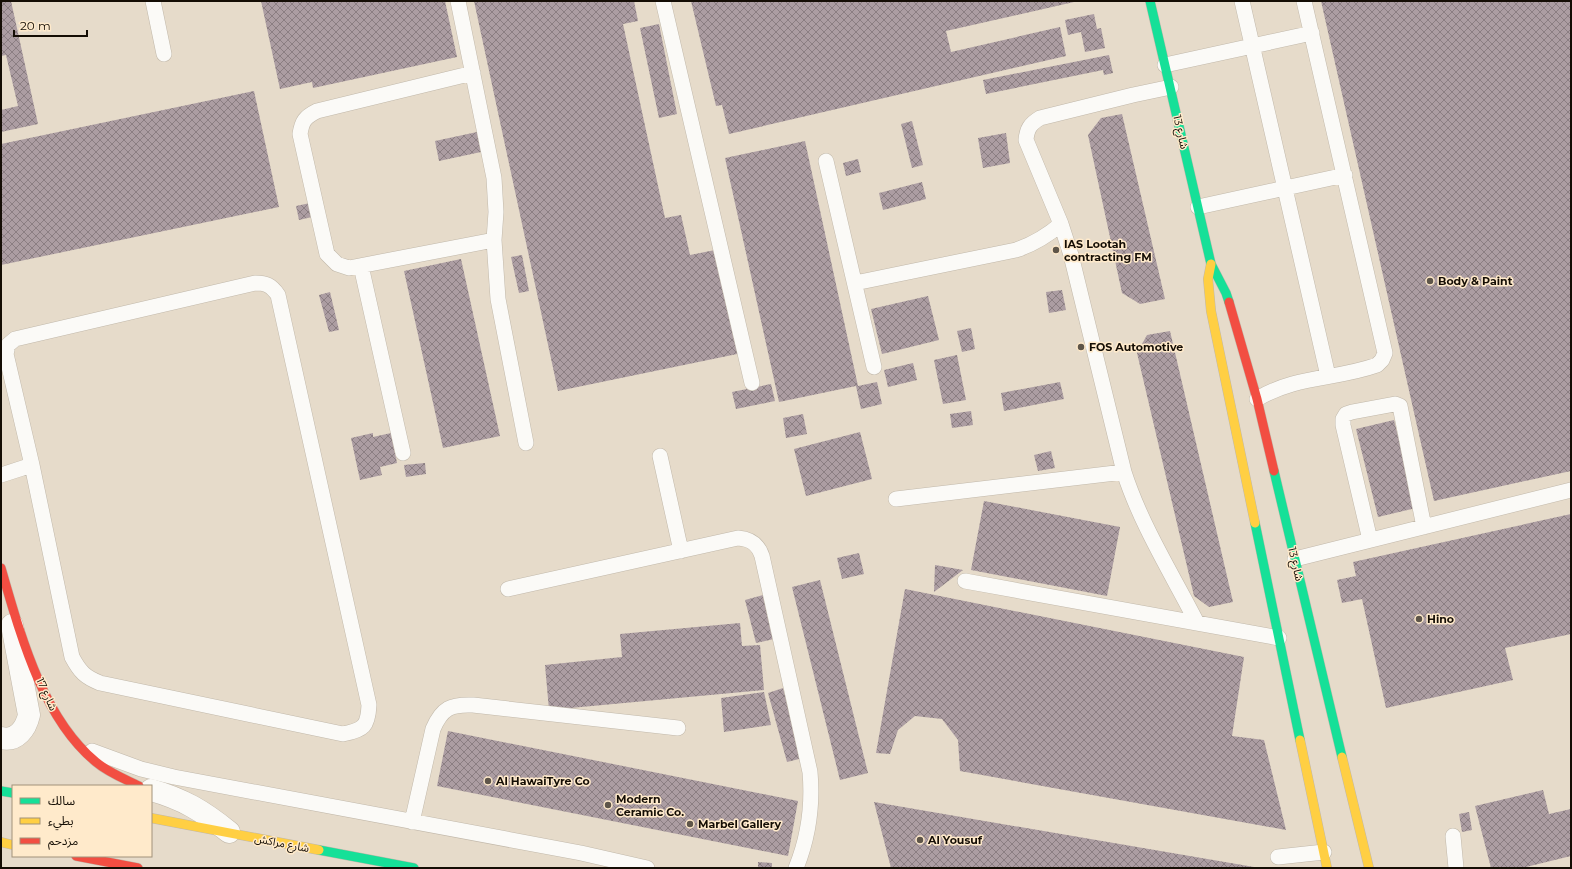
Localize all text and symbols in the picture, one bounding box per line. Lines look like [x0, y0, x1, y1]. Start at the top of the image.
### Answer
scale bar [14, 12, 87, 38]
text: 20 m [20, 18, 51, 33]
street label: شارع 13 [1169, 114, 1192, 151]
place label: IAS Lootah contracting FM [1064, 237, 1152, 264]
marker: IAS Lootah contracting FM [1051, 245, 1061, 255]
place label: Body & Paint [1438, 274, 1513, 288]
marker: Body & Paint [1425, 276, 1435, 286]
place label: FOS Automotive [1089, 340, 1183, 354]
marker: FOS Automotive [1076, 342, 1086, 352]
street label: شارع 13 [1284, 546, 1307, 583]
place label: Hino [1427, 612, 1454, 626]
marker: Hino [1414, 614, 1424, 624]
street label: شارع 17 [32, 675, 61, 713]
place label: Al HawaiTyre Co [495, 774, 590, 788]
marker: Al HawaiTyre Co [483, 776, 493, 786]
legend [12, 785, 152, 857]
place label: Modern Ceramic Co. [616, 792, 684, 819]
text: سالك [48, 793, 75, 808]
marker: Modern Ceramic Co. [603, 800, 613, 810]
text: بطيء [48, 813, 74, 831]
place label: Marbel Gallery [698, 817, 782, 831]
marker: Marbel Gallery [685, 819, 695, 829]
street label: شارع مراكش [253, 831, 311, 856]
text: مزدحم [48, 833, 78, 850]
place label: Al Yousuf [927, 833, 983, 847]
marker: Al Yousuf [915, 835, 925, 845]

